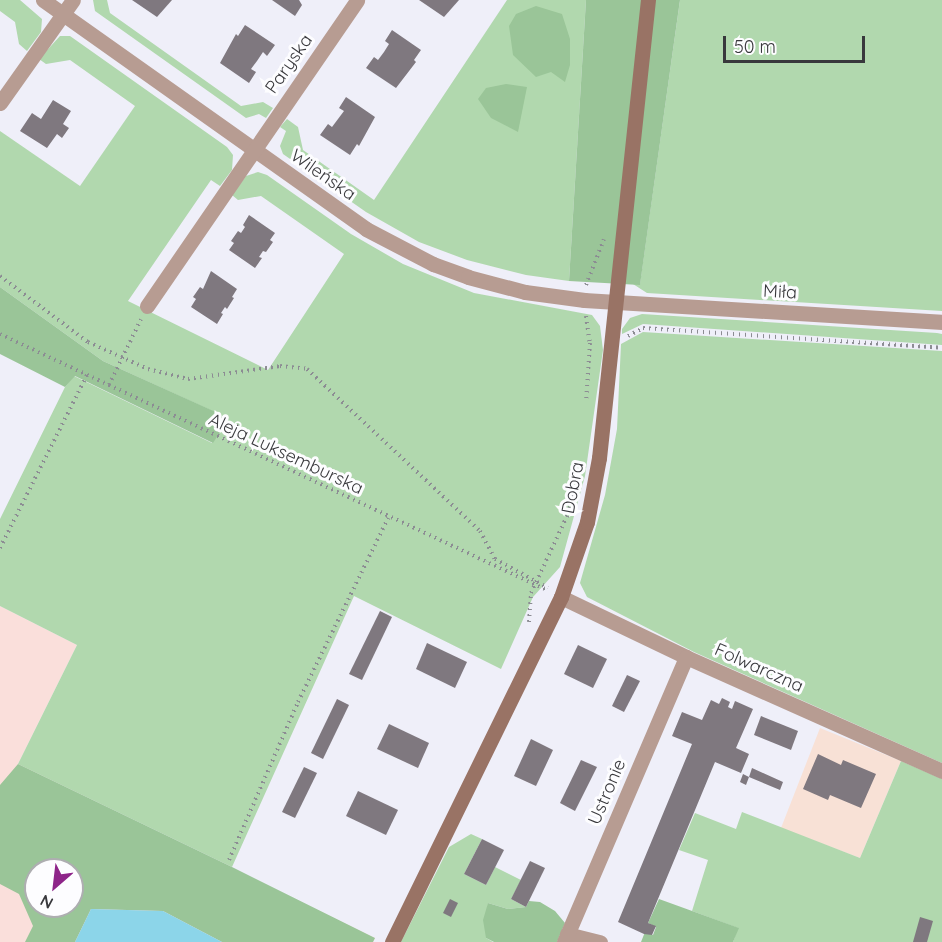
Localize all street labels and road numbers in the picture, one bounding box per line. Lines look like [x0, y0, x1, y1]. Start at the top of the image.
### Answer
street label: Paryska [261, 30, 317, 98]
street label: Wileńska [286, 145, 360, 205]
street label: Miła [763, 280, 797, 304]
street label: Aleja Luksemburska [205, 409, 367, 499]
street label: Dobra [557, 460, 589, 516]
street label: Folwarczna [711, 639, 807, 697]
street label: Ustronie [584, 756, 630, 828]

